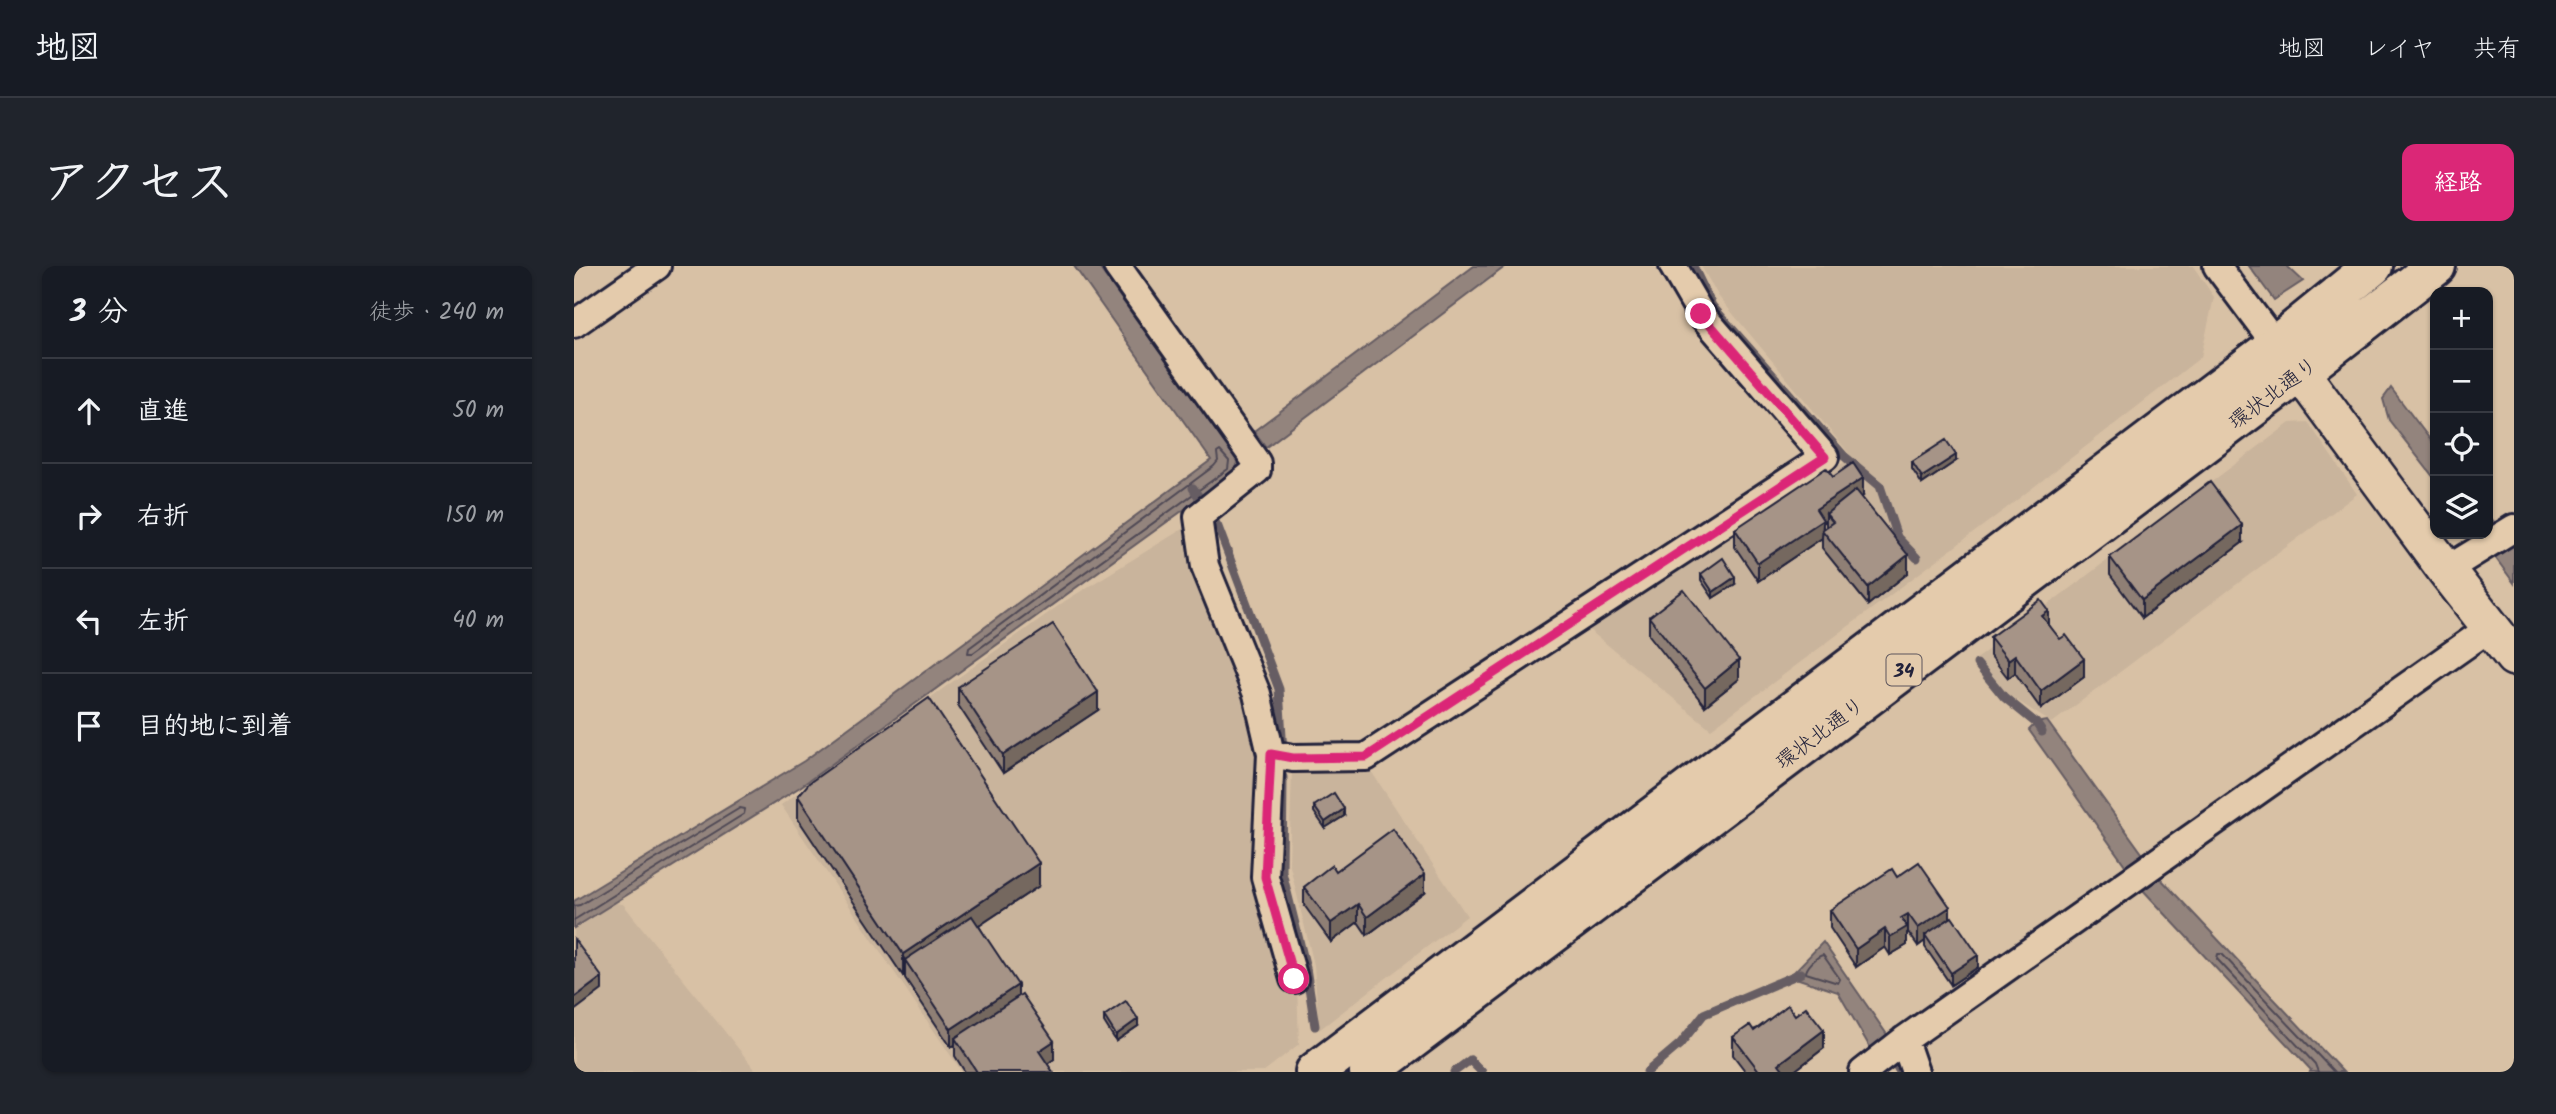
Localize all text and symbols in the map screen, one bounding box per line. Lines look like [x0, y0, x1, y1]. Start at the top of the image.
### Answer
text: 地図 [35, 23, 101, 76]
text: 地図 [2278, 30, 2326, 69]
text: レイヤ [2364, 30, 2435, 69]
text: 共有 [2473, 30, 2521, 69]
button: 経路 [2402, 144, 2514, 221]
text: アクセス [42, 146, 235, 224]
map controls [2430, 287, 2493, 539]
button: + [2430, 287, 2493, 350]
text: 3 分 [70, 289, 128, 337]
text: 徒歩 · 240 m [369, 295, 504, 331]
route end [1685, 298, 1716, 329]
street label: 環状北通り [2222, 349, 2326, 439]
button: − [2430, 350, 2493, 413]
text: 直進 [137, 391, 189, 433]
icon: ahead [70, 392, 108, 430]
text: 50 m [453, 393, 504, 429]
button: locate [2430, 413, 2493, 476]
button: layers [2430, 476, 2493, 539]
text: 右折 [137, 496, 189, 538]
icon: right [70, 497, 108, 535]
text: 150 m [445, 498, 504, 534]
text: 左折 [137, 601, 189, 643]
icon: left [70, 602, 108, 640]
text: 40 m [452, 603, 504, 639]
road number: 34 [1886, 654, 1922, 686]
street label: 環状北通り [1769, 689, 1873, 779]
text: 目的地に到着 [137, 706, 293, 748]
icon: arrive [70, 707, 108, 745]
route start [1278, 963, 1309, 994]

